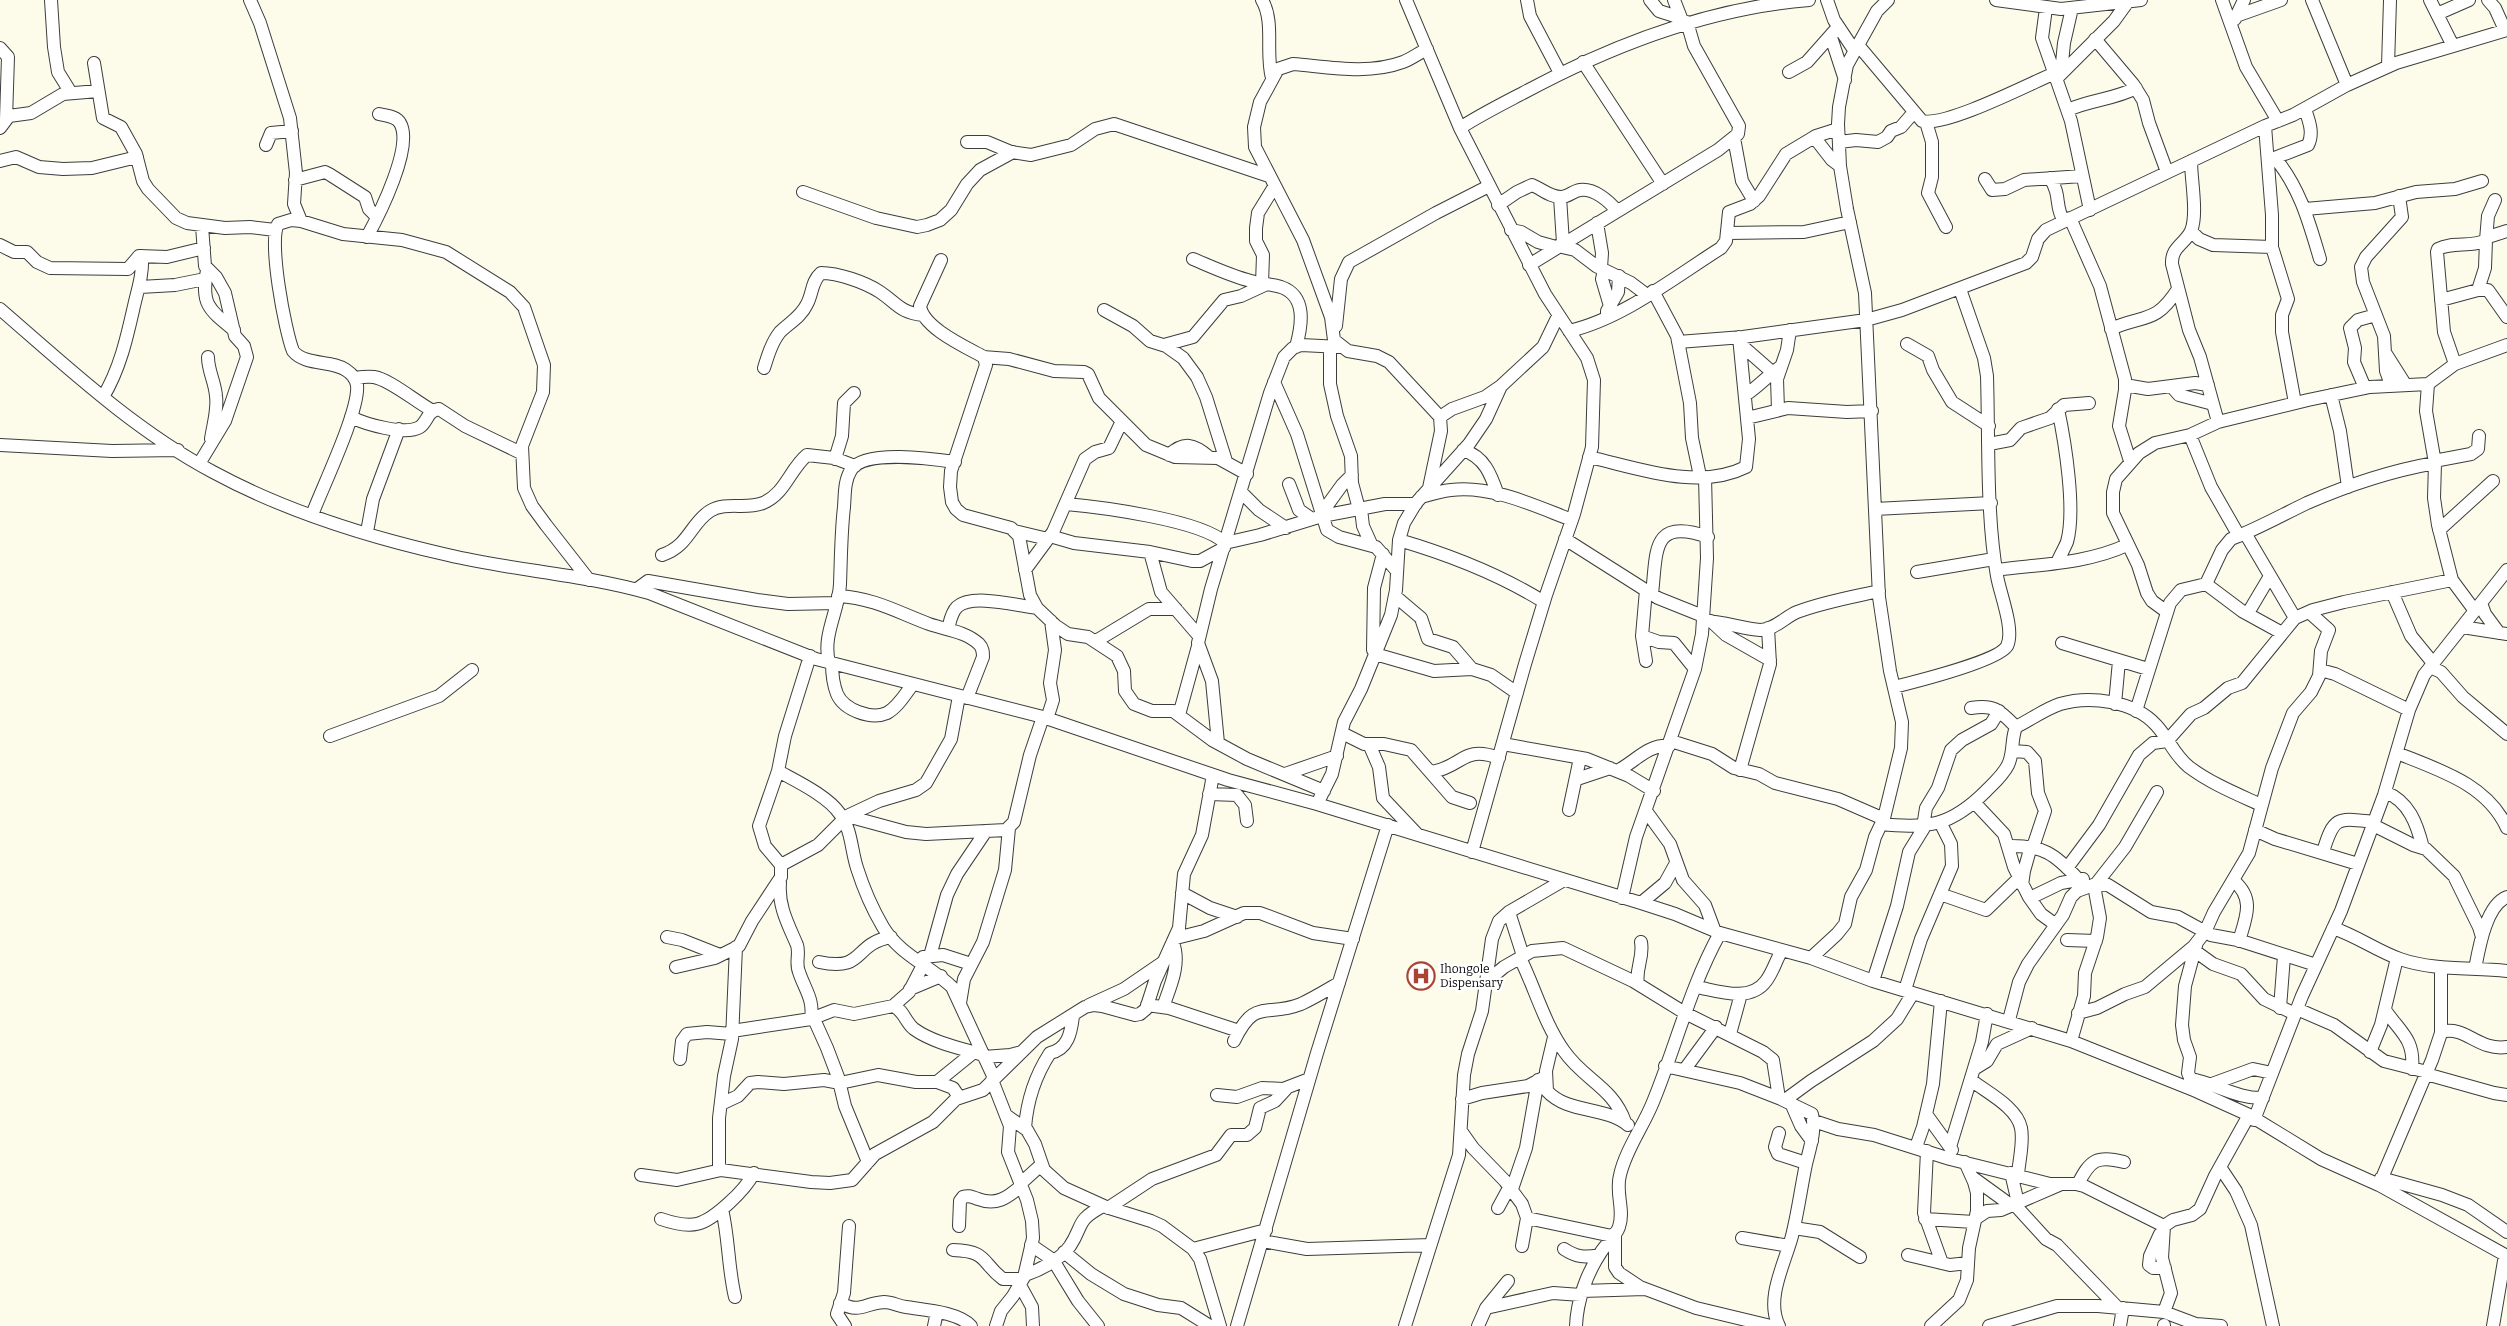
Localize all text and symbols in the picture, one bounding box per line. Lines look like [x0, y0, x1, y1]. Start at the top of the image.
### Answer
hospital icon: Ihongole Dispensary [1406, 961, 1436, 991]
place label: Ihongole Dispensary [1440, 962, 1504, 990]

